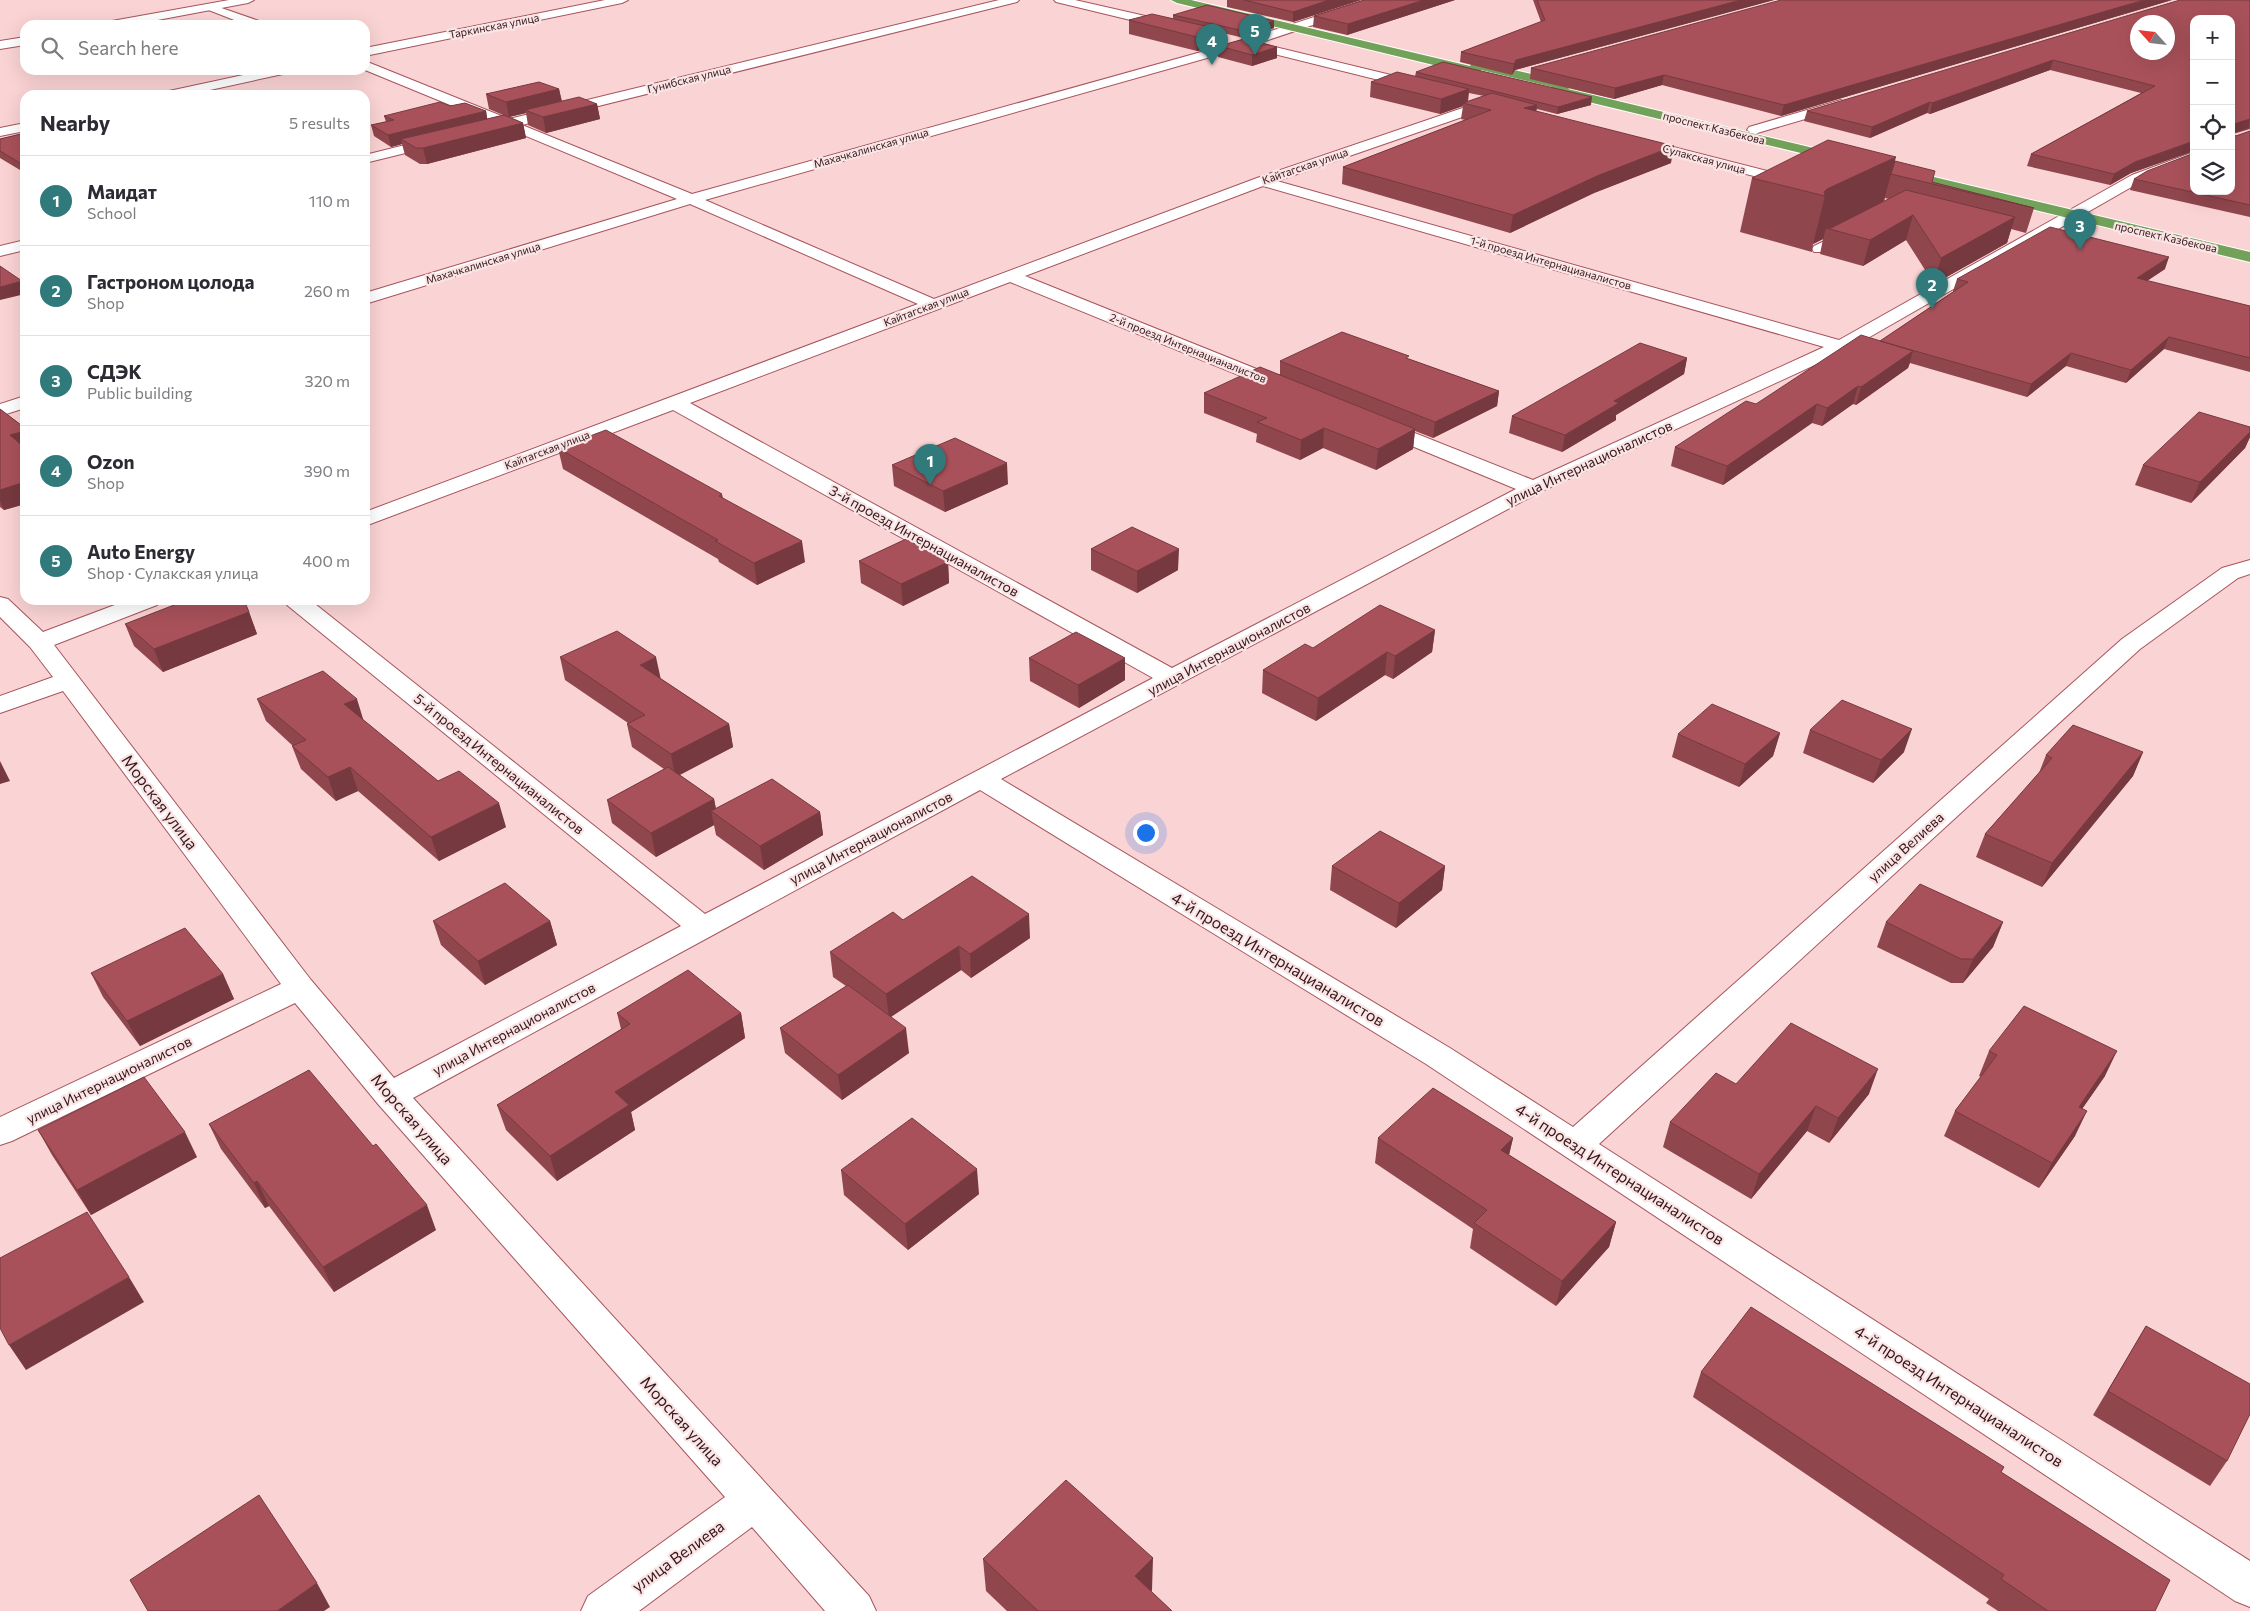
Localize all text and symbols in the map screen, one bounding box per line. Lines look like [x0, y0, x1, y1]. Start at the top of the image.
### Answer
street label: Таркинская улица [448, 10, 540, 41]
pin: 5 [1239, 14, 1271, 55]
north arrow [2130, 15, 2175, 60]
map controls [2190, 15, 2235, 195]
button: + [2190, 15, 2235, 60]
search box [20, 20, 370, 75]
pin: 4 [1196, 24, 1228, 65]
icon: search [38, 34, 66, 62]
text: Search here [78, 36, 178, 59]
button: − [2190, 60, 2235, 105]
street label: Гунибская улица [646, 62, 732, 95]
button: locate [2190, 105, 2235, 150]
street label: проспект Казбекова [1662, 109, 1766, 146]
text: Nearby [40, 110, 110, 135]
text: 5 results [289, 113, 350, 132]
street label: Махачкалинская улица [812, 125, 930, 170]
street label: Сулакская улица [1661, 141, 1747, 176]
street label: Кайтагская улица [1260, 145, 1350, 186]
button: layers [2190, 150, 2235, 195]
text: Маидат [87, 180, 157, 203]
text: 1 [52, 191, 60, 210]
text: 110 m [309, 191, 350, 210]
text: School [87, 203, 137, 222]
pin: 3 [2064, 209, 2096, 250]
street label: проспект Казбекова [2114, 218, 2219, 255]
street label: 1-й проезд Интернацианалистов [1469, 233, 1633, 292]
street label: Махачкалинская улица [424, 239, 542, 286]
pin: 2 [1916, 268, 1948, 309]
text: Гастроном цолода [87, 270, 254, 293]
text: 2 [51, 281, 61, 300]
text: 260 m [304, 281, 350, 300]
street label: Кайтагская улица [881, 284, 970, 329]
text: Shop [87, 293, 125, 312]
street label: 2-й проезд Интернацианалистов [1108, 310, 1269, 385]
text: СДЭК [87, 360, 142, 383]
text: 3 [51, 371, 61, 390]
text: 320 m [305, 371, 350, 390]
text: Public building [87, 383, 192, 402]
street label: улица Интернационалистов [1503, 416, 1675, 509]
street label: Кайтагская улица [502, 427, 591, 472]
pin: 1 [914, 444, 946, 485]
text: Ozon [87, 450, 135, 473]
text: 4 [51, 461, 61, 480]
text: 390 m [304, 461, 350, 480]
text: Shop [87, 473, 125, 492]
street label: 3-й проезд Интернацианалистов [827, 481, 1022, 600]
text: Auto Energy [87, 540, 195, 563]
text: 5 [51, 551, 61, 570]
text: 400 m [302, 551, 350, 570]
text: Shop · Сулакская улица [87, 563, 259, 582]
street label: улица Интернационалистов [1144, 598, 1313, 699]
street label: 5-й проезд Интернацианалистов [411, 690, 588, 838]
street label: Морская улица [118, 750, 202, 853]
street label: улица Интернационалистов [786, 787, 955, 888]
street label: улица Велиева [1864, 808, 1947, 885]
your location [1133, 820, 1159, 846]
street label: 4-й проезд Интернацианалистов [1168, 887, 1388, 1030]
street label: улица Интернационалистов [429, 978, 598, 1079]
street label: улица Интернационалистов [23, 1032, 194, 1127]
street label: Морская улица [368, 1069, 457, 1168]
street label: 4-й проезд Интернацианалистов [1512, 1099, 1728, 1248]
street label: 4-й проезд Интернацианалистов [1851, 1321, 2067, 1470]
street label: Морская улица [637, 1372, 728, 1469]
street label: улица Велиева [628, 1516, 727, 1595]

